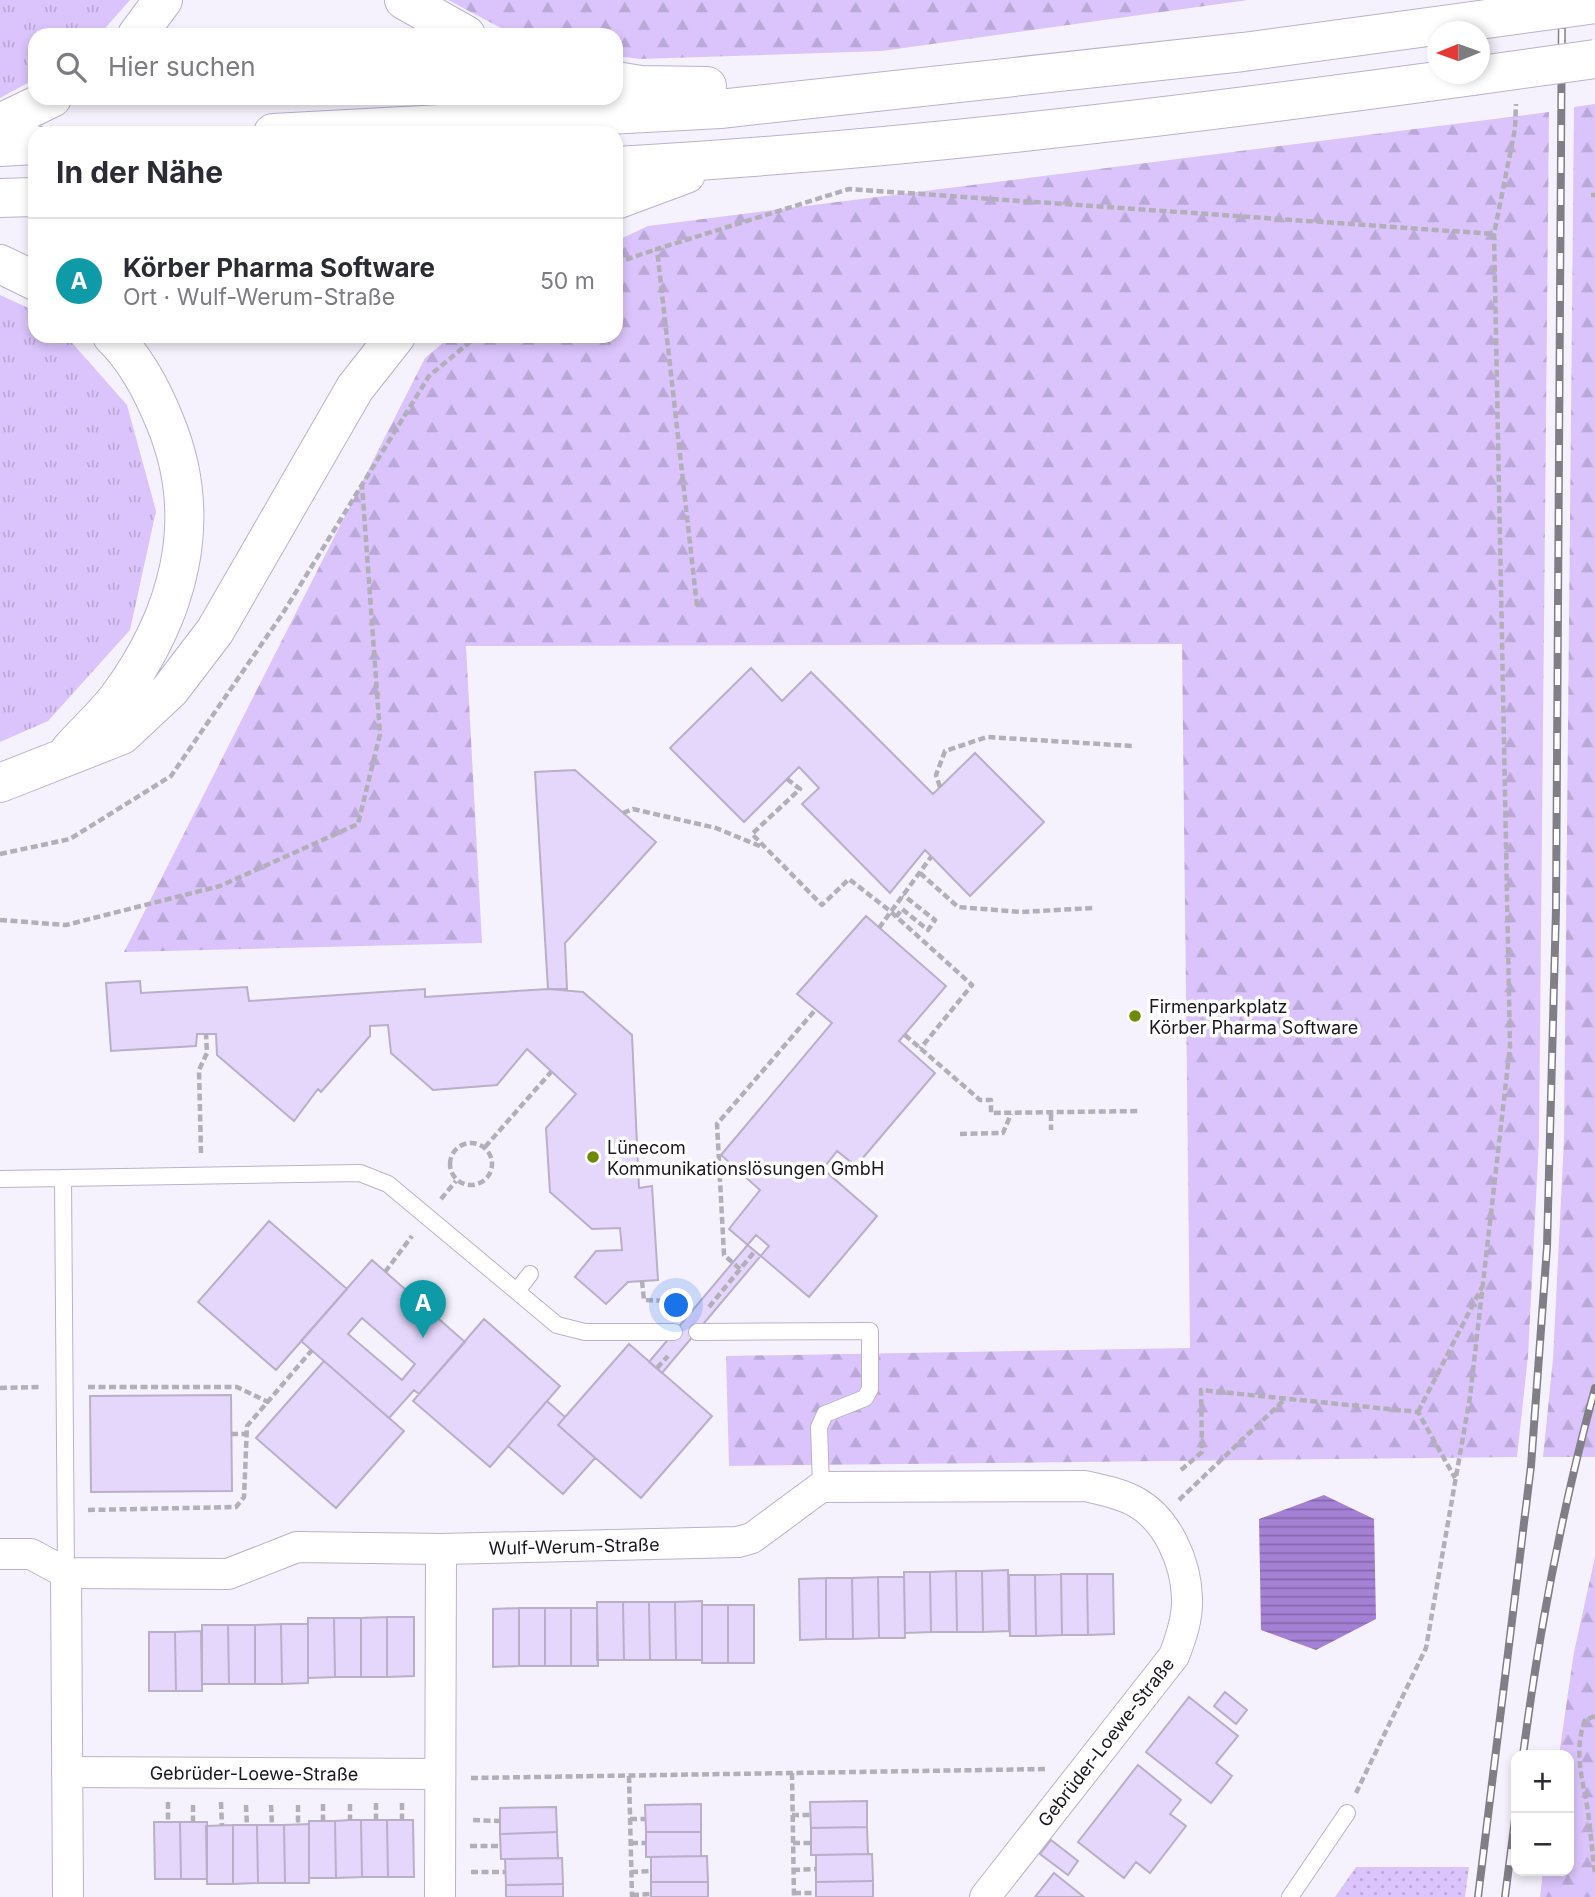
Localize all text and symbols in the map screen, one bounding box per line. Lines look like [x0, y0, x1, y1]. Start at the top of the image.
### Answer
north arrow [1427, 21, 1490, 84]
search box [28, 28, 623, 105]
icon: search [52, 48, 90, 86]
text: Hier suchen [108, 51, 256, 82]
text: In der Nähe [56, 154, 223, 190]
text: Körber Pharma Software [123, 252, 435, 283]
text: A [70, 267, 88, 295]
text: 50 m [540, 267, 595, 295]
text: Ort · Wulf-Werum-Straße [123, 283, 395, 311]
place label: Firmenparkplatz Körber Pharma Software [1149, 996, 1358, 1038]
marker: Firmenparkplatz Körber Pharma Software [1127, 1008, 1143, 1024]
place label: Lünecom Kommunikationslösungen GmbH [607, 1137, 884, 1179]
marker: Lünecom Kommunikationslösungen GmbH [585, 1149, 601, 1165]
pin: A [400, 1280, 446, 1338]
your location [659, 1288, 693, 1322]
street label: Wulf-Werum-Straße [488, 1533, 660, 1558]
street label: Gebrüder-Loewe-Straße [1034, 1653, 1178, 1831]
map controls [1511, 1750, 1574, 1876]
button: + [1511, 1750, 1574, 1813]
street label: Gebrüder-Loewe-Straße [150, 1762, 358, 1784]
button: − [1511, 1813, 1574, 1876]

